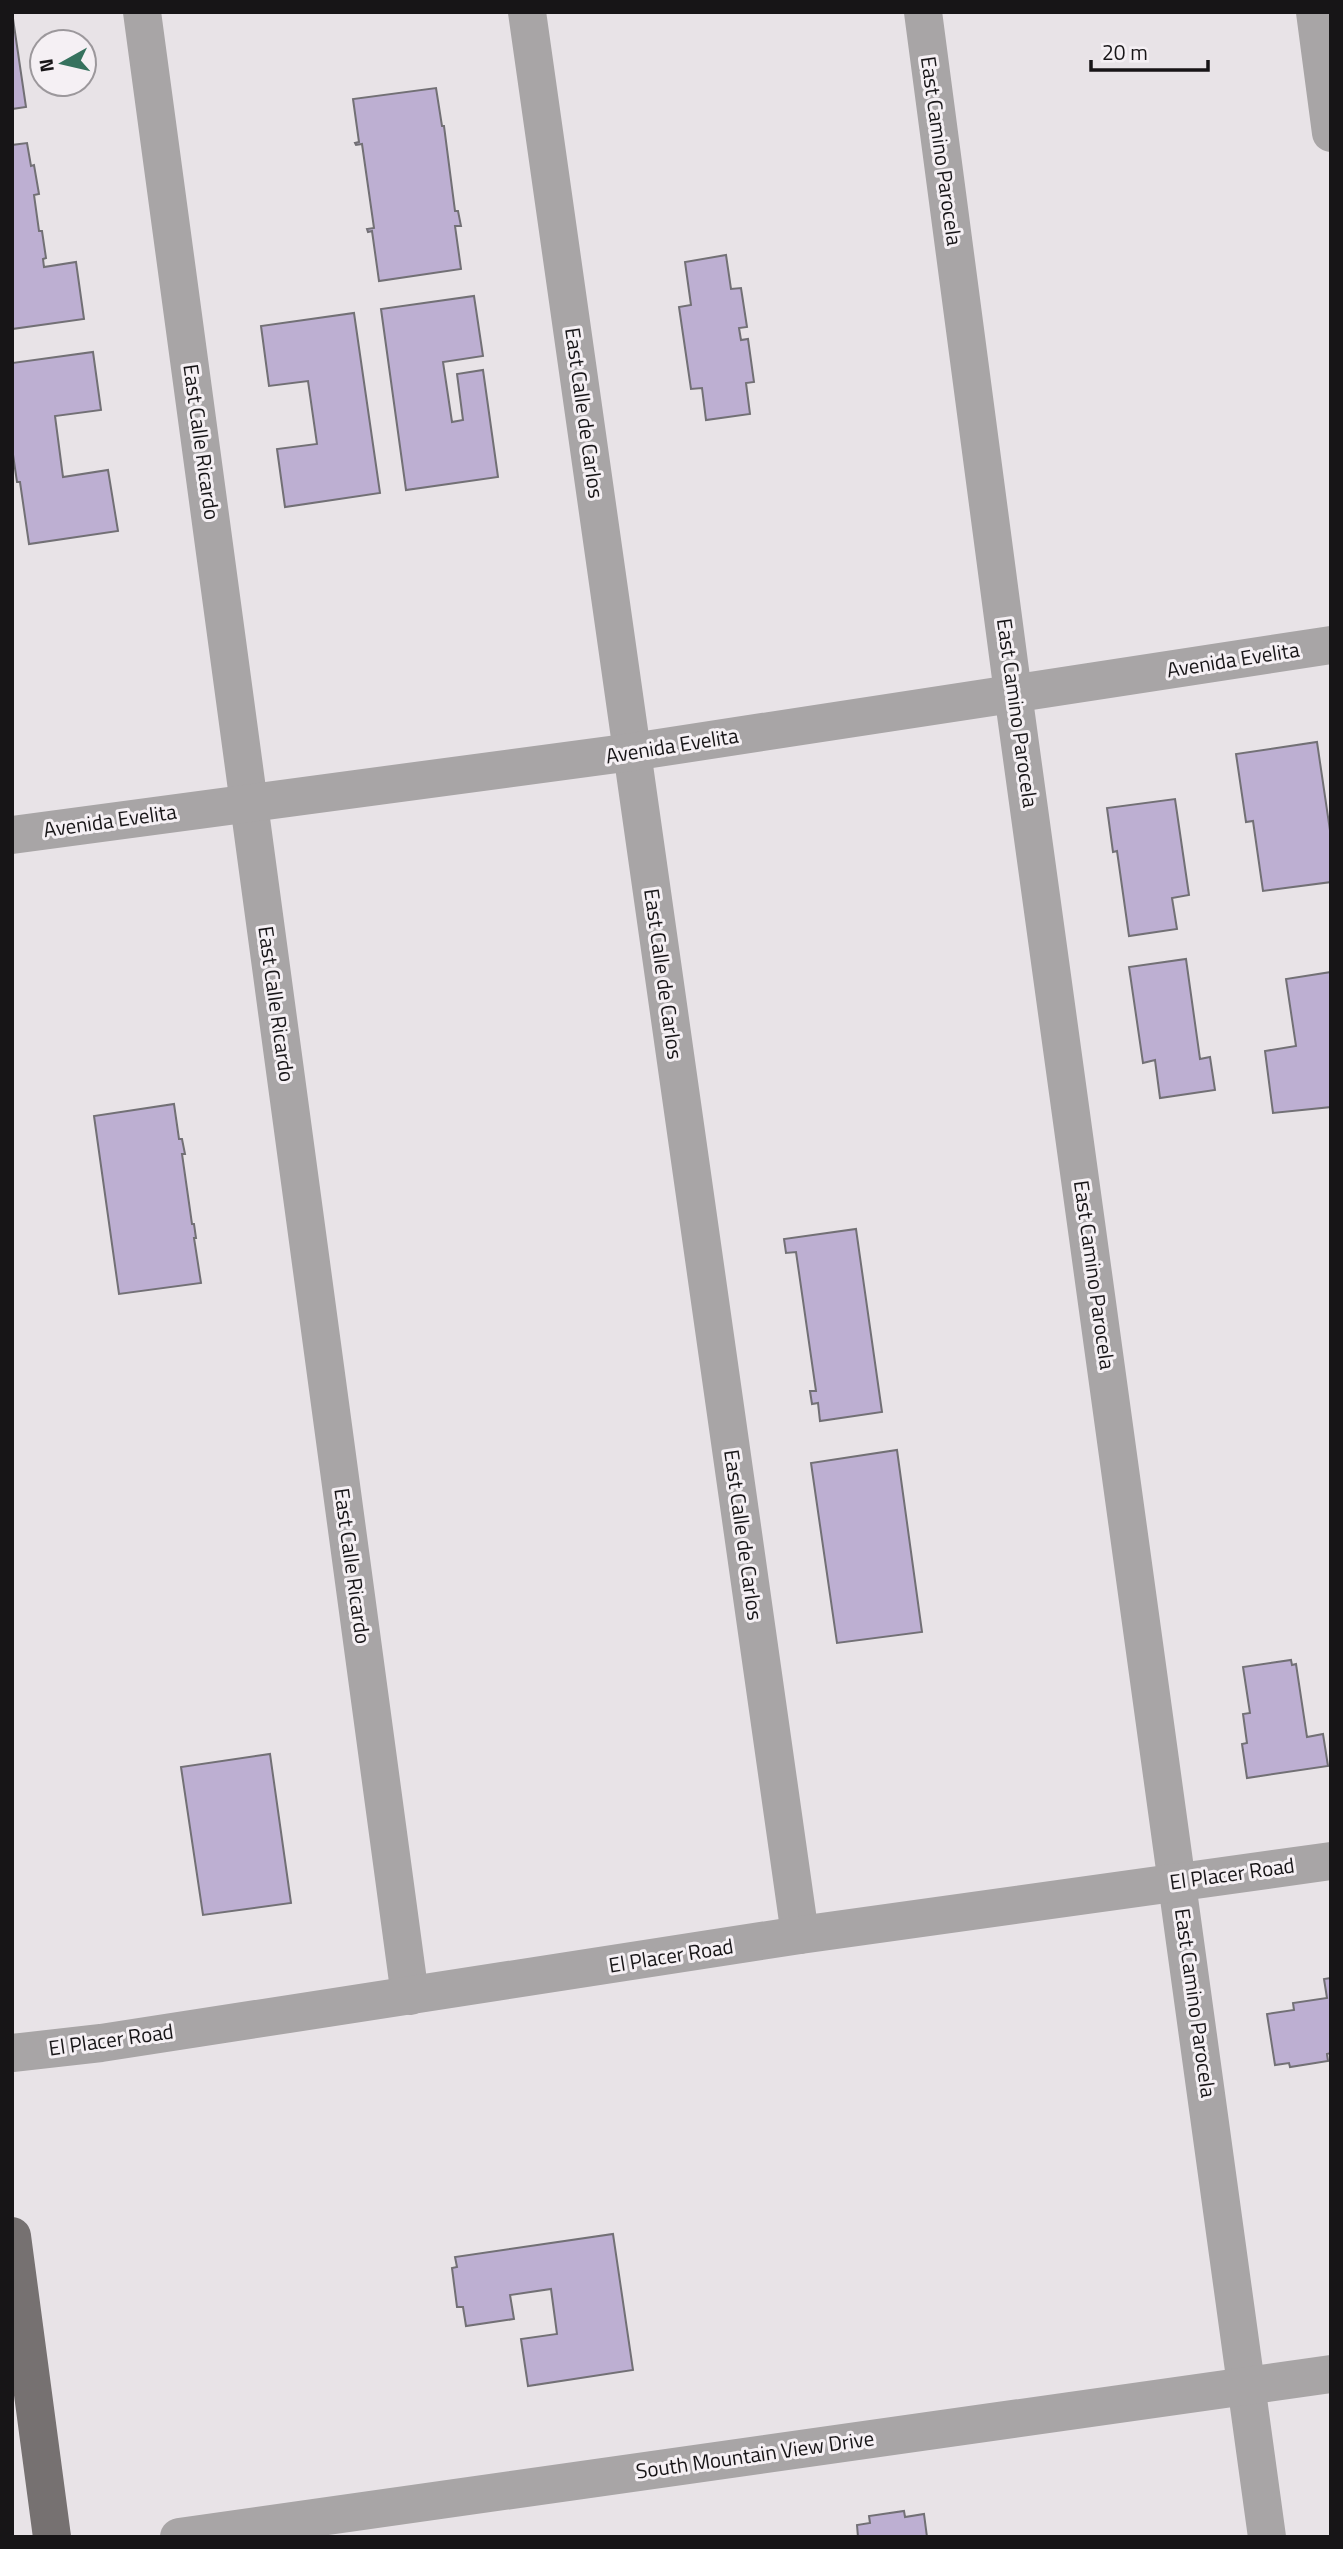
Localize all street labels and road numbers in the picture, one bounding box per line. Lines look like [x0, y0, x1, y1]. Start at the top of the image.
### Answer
street label: East Camino Parocela [913, 54, 971, 248]
street label: East Calle de Carlos [557, 325, 613, 500]
street label: East Calle Ricardo [175, 362, 229, 522]
street label: East Camino Parocela [989, 616, 1047, 810]
street label: Avenida Evelita [1164, 633, 1302, 685]
street label: Avenida Evelita [603, 719, 741, 771]
street label: Avenida Evelita [41, 795, 179, 845]
street label: East Calle de Carlos [636, 886, 692, 1061]
street label: East Calle Ricardo [250, 924, 304, 1084]
street label: East Camino Parocela [1066, 1178, 1124, 1372]
street label: East Calle de Carlos [716, 1447, 772, 1622]
street label: East Calle Ricardo [326, 1486, 380, 1646]
street label: El Placer Road [1167, 1848, 1296, 1898]
street label: East Camino Parocela [1167, 1906, 1225, 2100]
street label: El Placer Road [606, 1929, 736, 1981]
street label: El Placer Road [46, 2014, 175, 2064]
street label: South Mountain View Drive [634, 2421, 876, 2487]

